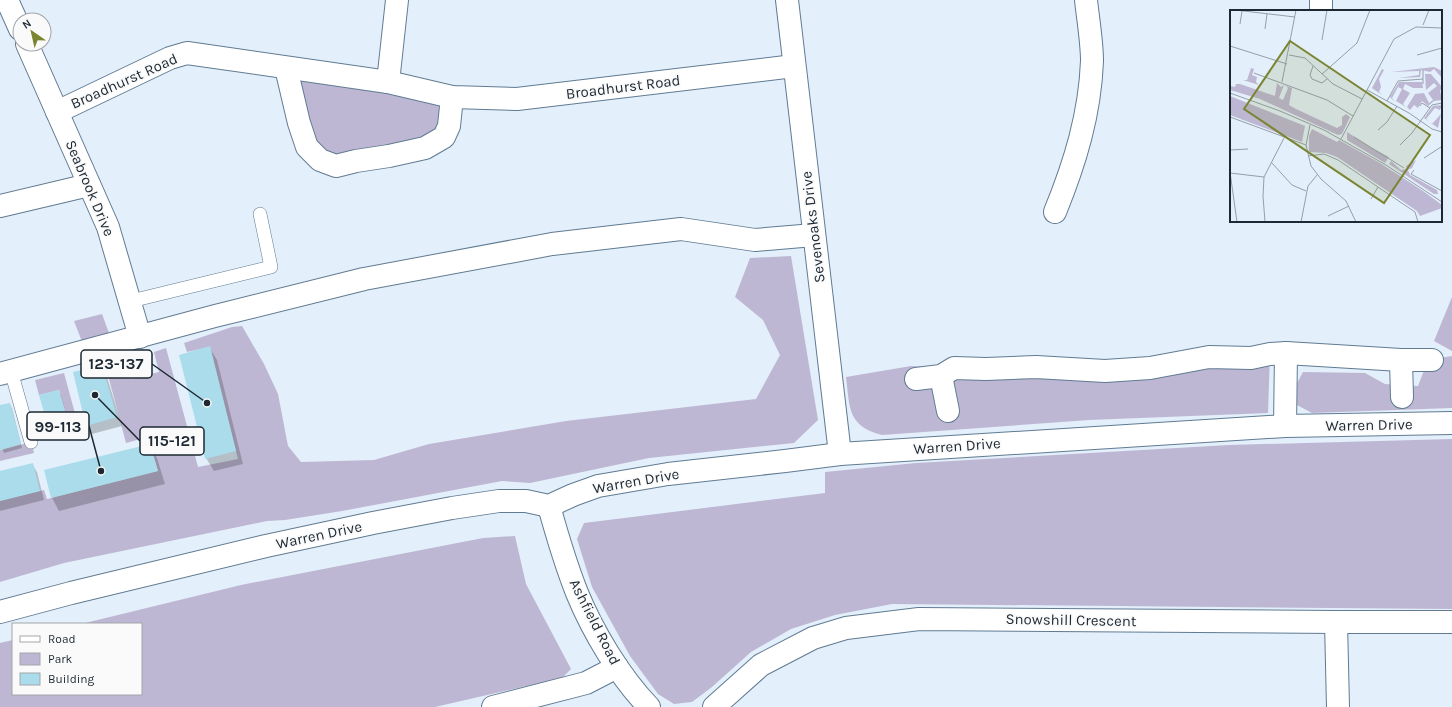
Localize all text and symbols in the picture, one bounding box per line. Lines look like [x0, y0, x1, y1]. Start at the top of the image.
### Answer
inset map [1230, 10, 1442, 222]
north arrow [12, 12, 52, 52]
text: N [20, 17, 34, 32]
street label: Broadhurst Road [68, 49, 180, 113]
street label: Broadhurst Road [565, 71, 681, 103]
street label: Seabrook Drive [62, 137, 118, 239]
street label: Sevenoaks Drive [797, 170, 829, 284]
callout: 123-137 [81, 350, 152, 378]
text: 123-137 [89, 354, 143, 373]
callout: 99-113 [27, 412, 89, 440]
street label: Warren Drive [1325, 415, 1413, 435]
text: 99-113 [35, 417, 81, 436]
callout: 115-121 [140, 427, 204, 455]
text: 115-121 [148, 431, 196, 450]
street label: Warren Drive [913, 434, 1001, 458]
street label: Warren Drive [591, 465, 681, 497]
street label: Warren Drive [274, 517, 364, 553]
street label: Ashfield Road [566, 576, 624, 668]
street label: Snowshill Crescent [1005, 610, 1137, 630]
legend [12, 623, 142, 695]
text: Road [48, 632, 76, 646]
text: Park [48, 652, 73, 666]
text: Building [48, 672, 95, 686]

